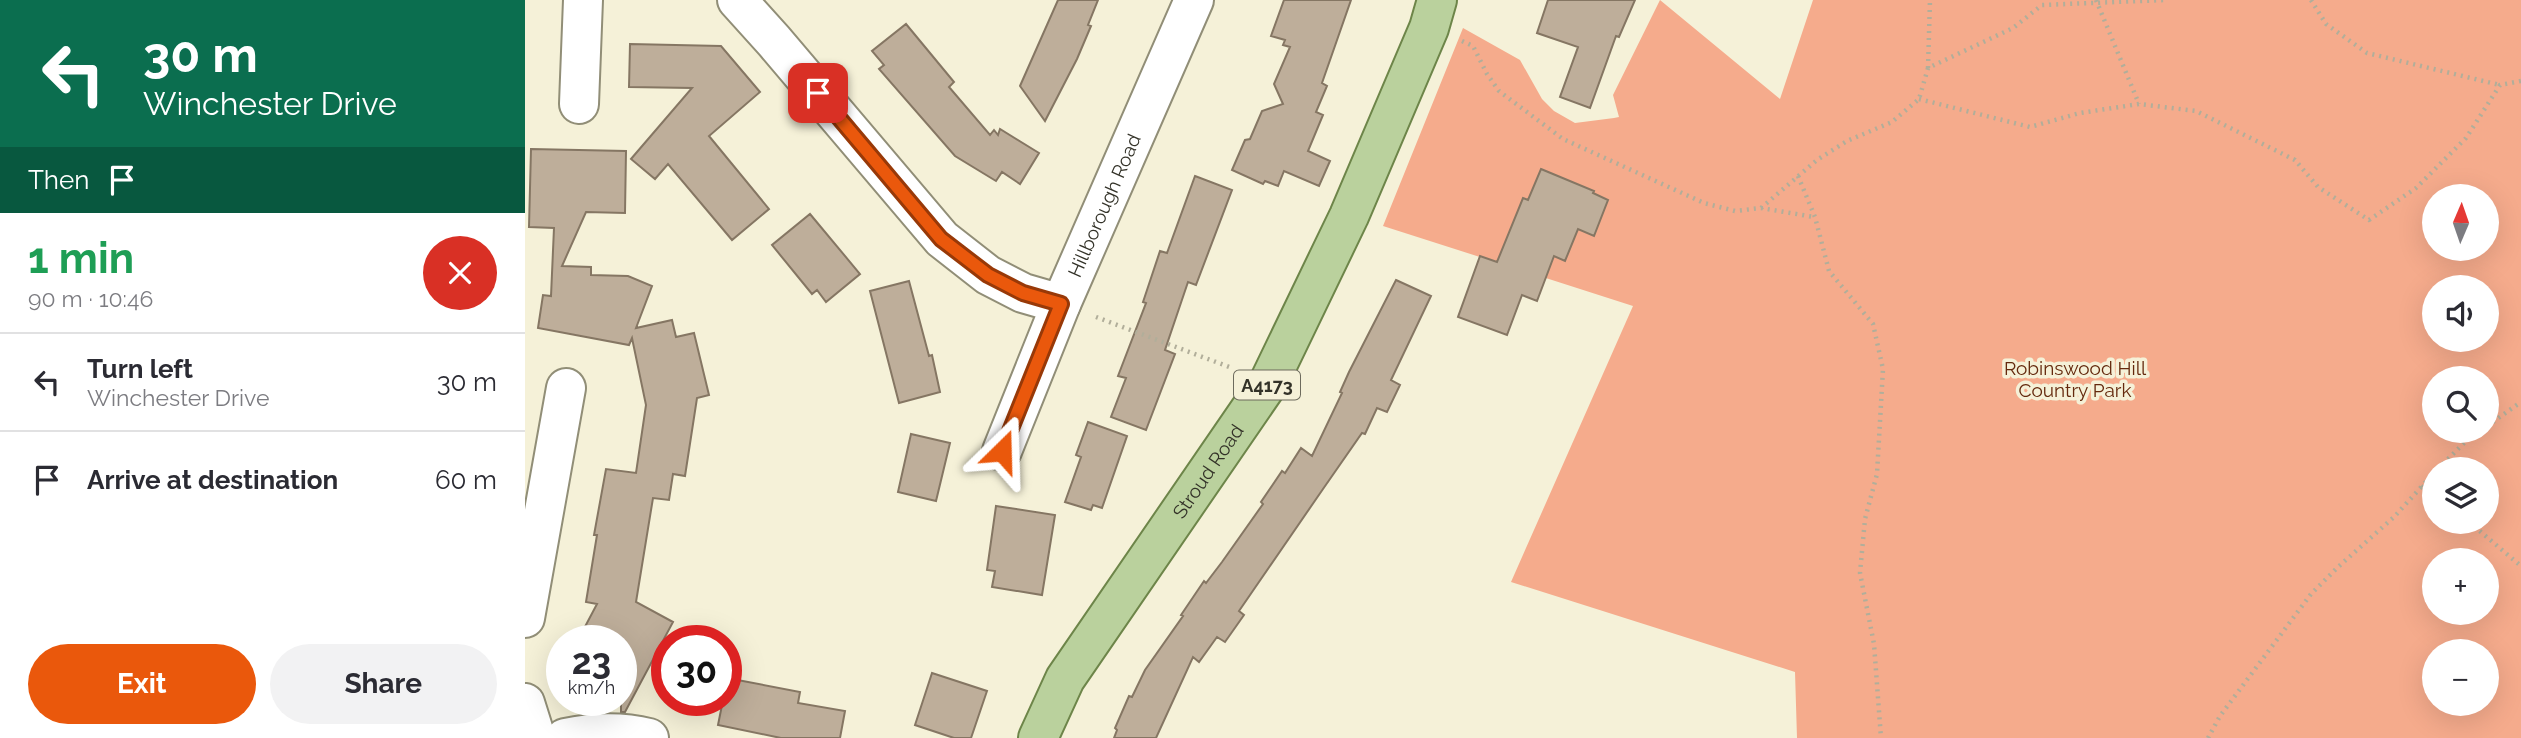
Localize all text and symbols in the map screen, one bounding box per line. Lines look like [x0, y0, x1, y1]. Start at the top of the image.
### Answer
text: 30 m [143, 26, 258, 83]
icon: left [28, 28, 119, 119]
pin [788, 63, 848, 123]
icon: arrive [799, 74, 837, 112]
text: Winchester Drive [143, 85, 397, 122]
street label: Hillborough Road [1063, 131, 1145, 280]
icon: arrive [103, 161, 141, 199]
text: Then [28, 165, 89, 195]
north arrow [2422, 184, 2499, 261]
map controls [2422, 184, 2499, 716]
text: 1 min [28, 234, 134, 283]
button: close [423, 236, 497, 310]
button: sound [2422, 275, 2499, 352]
text: 90 m · 10:46 [28, 285, 153, 312]
text: Turn left [87, 354, 193, 384]
park label: Robinswood Hill Country Park [2004, 357, 2147, 401]
icon: left [28, 363, 66, 401]
button: search [2422, 366, 2499, 443]
text: 30 m [437, 367, 497, 397]
road number: A4173 [1234, 370, 1300, 400]
text: Winchester Drive [87, 384, 269, 411]
position arrow [965, 414, 1039, 488]
street label: Stroud Road [1168, 420, 1248, 522]
button: layers [2422, 457, 2499, 534]
icon: arrive [28, 461, 66, 499]
text: Arrive at destination [87, 465, 338, 495]
text: 60 m [435, 465, 497, 495]
button: + [2422, 548, 2499, 625]
speed limit sign: 30 [651, 625, 742, 716]
button: − [2422, 639, 2499, 716]
text: 23 [572, 641, 611, 682]
button: Exit [28, 644, 256, 724]
button: Share [270, 644, 497, 724]
text: km/h [568, 677, 615, 698]

